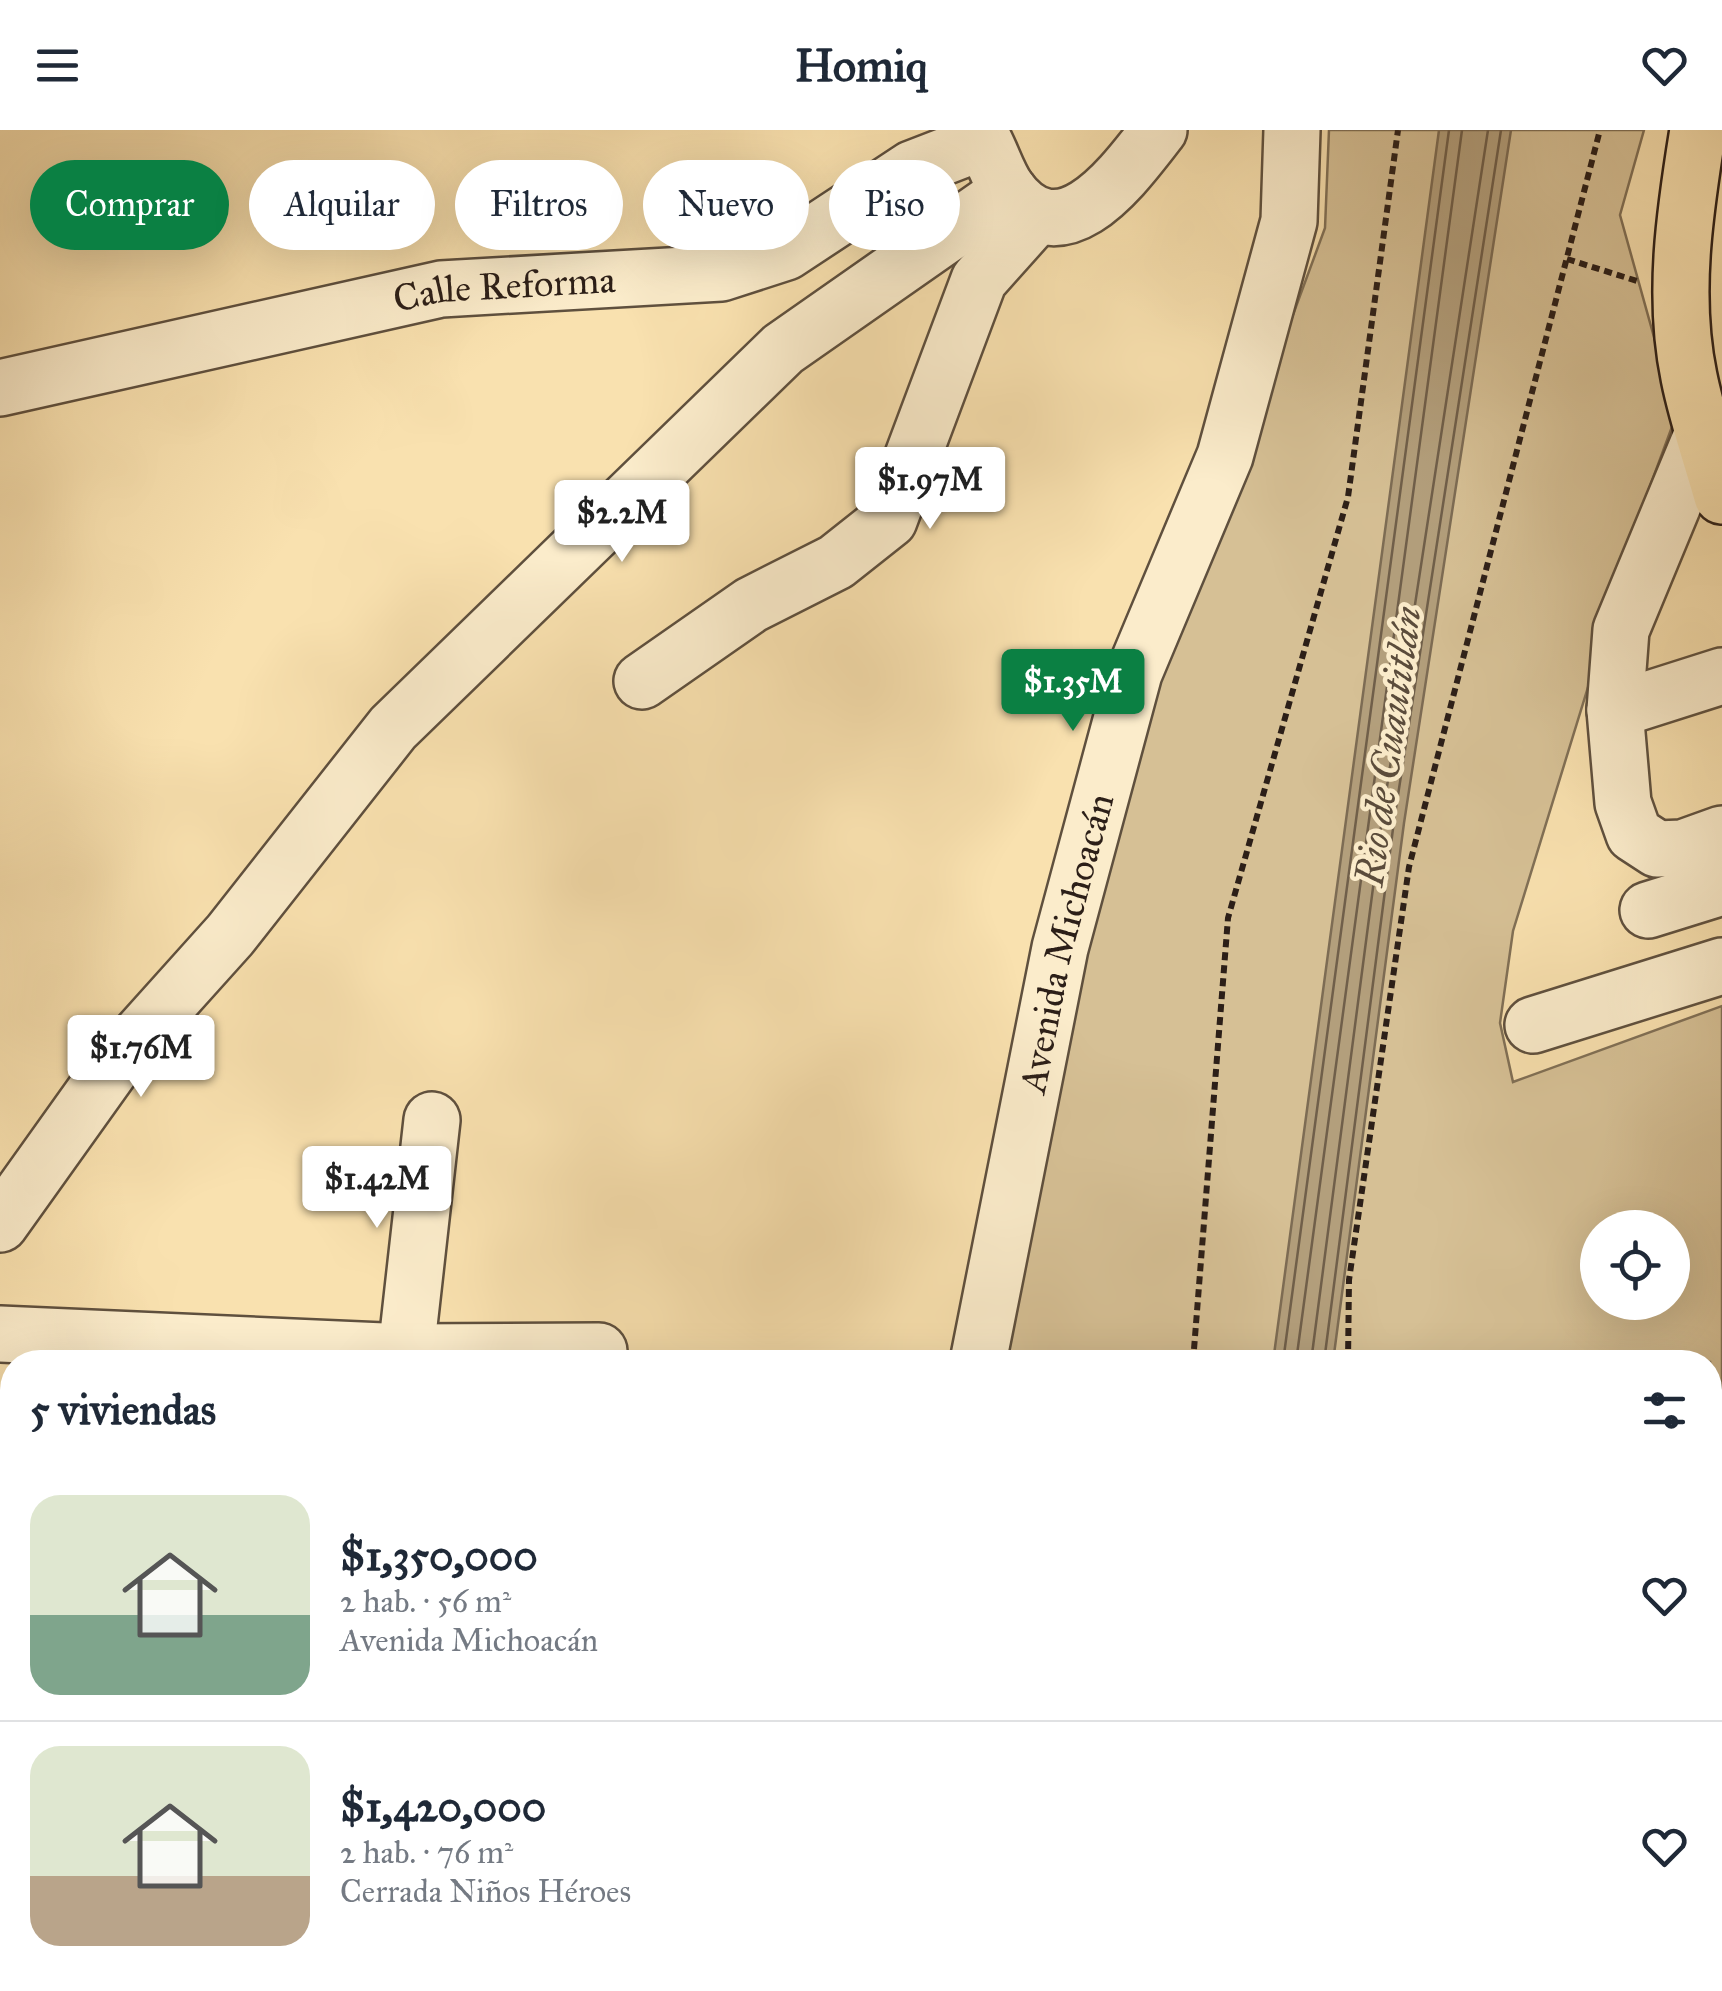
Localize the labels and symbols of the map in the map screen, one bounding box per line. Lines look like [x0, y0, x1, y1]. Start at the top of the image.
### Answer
street label: Calle Reforma [389, 256, 617, 322]
pin: $1.97M [849, 447, 1011, 532]
pin: $2.2M [552, 480, 692, 565]
water label: Rio de Cuautitlán [1344, 603, 1432, 891]
pin: $1.35M [992, 649, 1154, 734]
street label: Avenida Michoacán [1008, 788, 1124, 1099]
pin: $1.76M [60, 1015, 222, 1100]
pin: $1.42M [296, 1146, 458, 1231]

